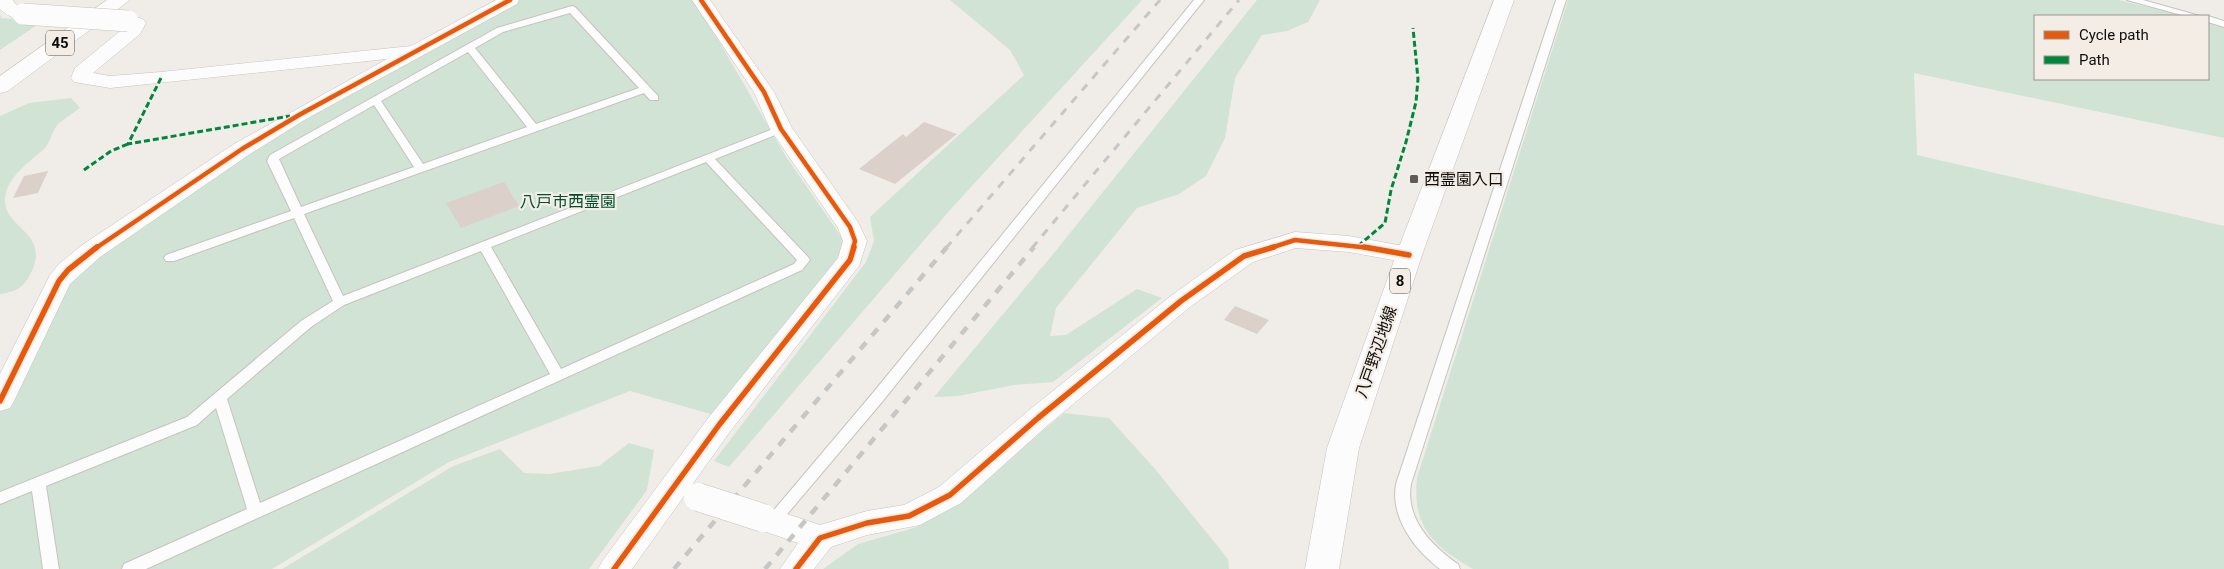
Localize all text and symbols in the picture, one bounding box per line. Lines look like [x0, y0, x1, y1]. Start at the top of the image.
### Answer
legend [2034, 15, 2209, 80]
text: Cycle path [2079, 26, 2149, 44]
road number: 45 [46, 30, 74, 56]
text: Path [2079, 51, 2110, 69]
place label: 西霊園入口 [1424, 170, 1504, 189]
marker: 西霊園入口 [1408, 173, 1420, 185]
park label: 八戸市西霊園 [520, 192, 616, 211]
road number: 8 [1390, 268, 1410, 294]
street label: 八戸野辺地線 [1351, 304, 1401, 400]

